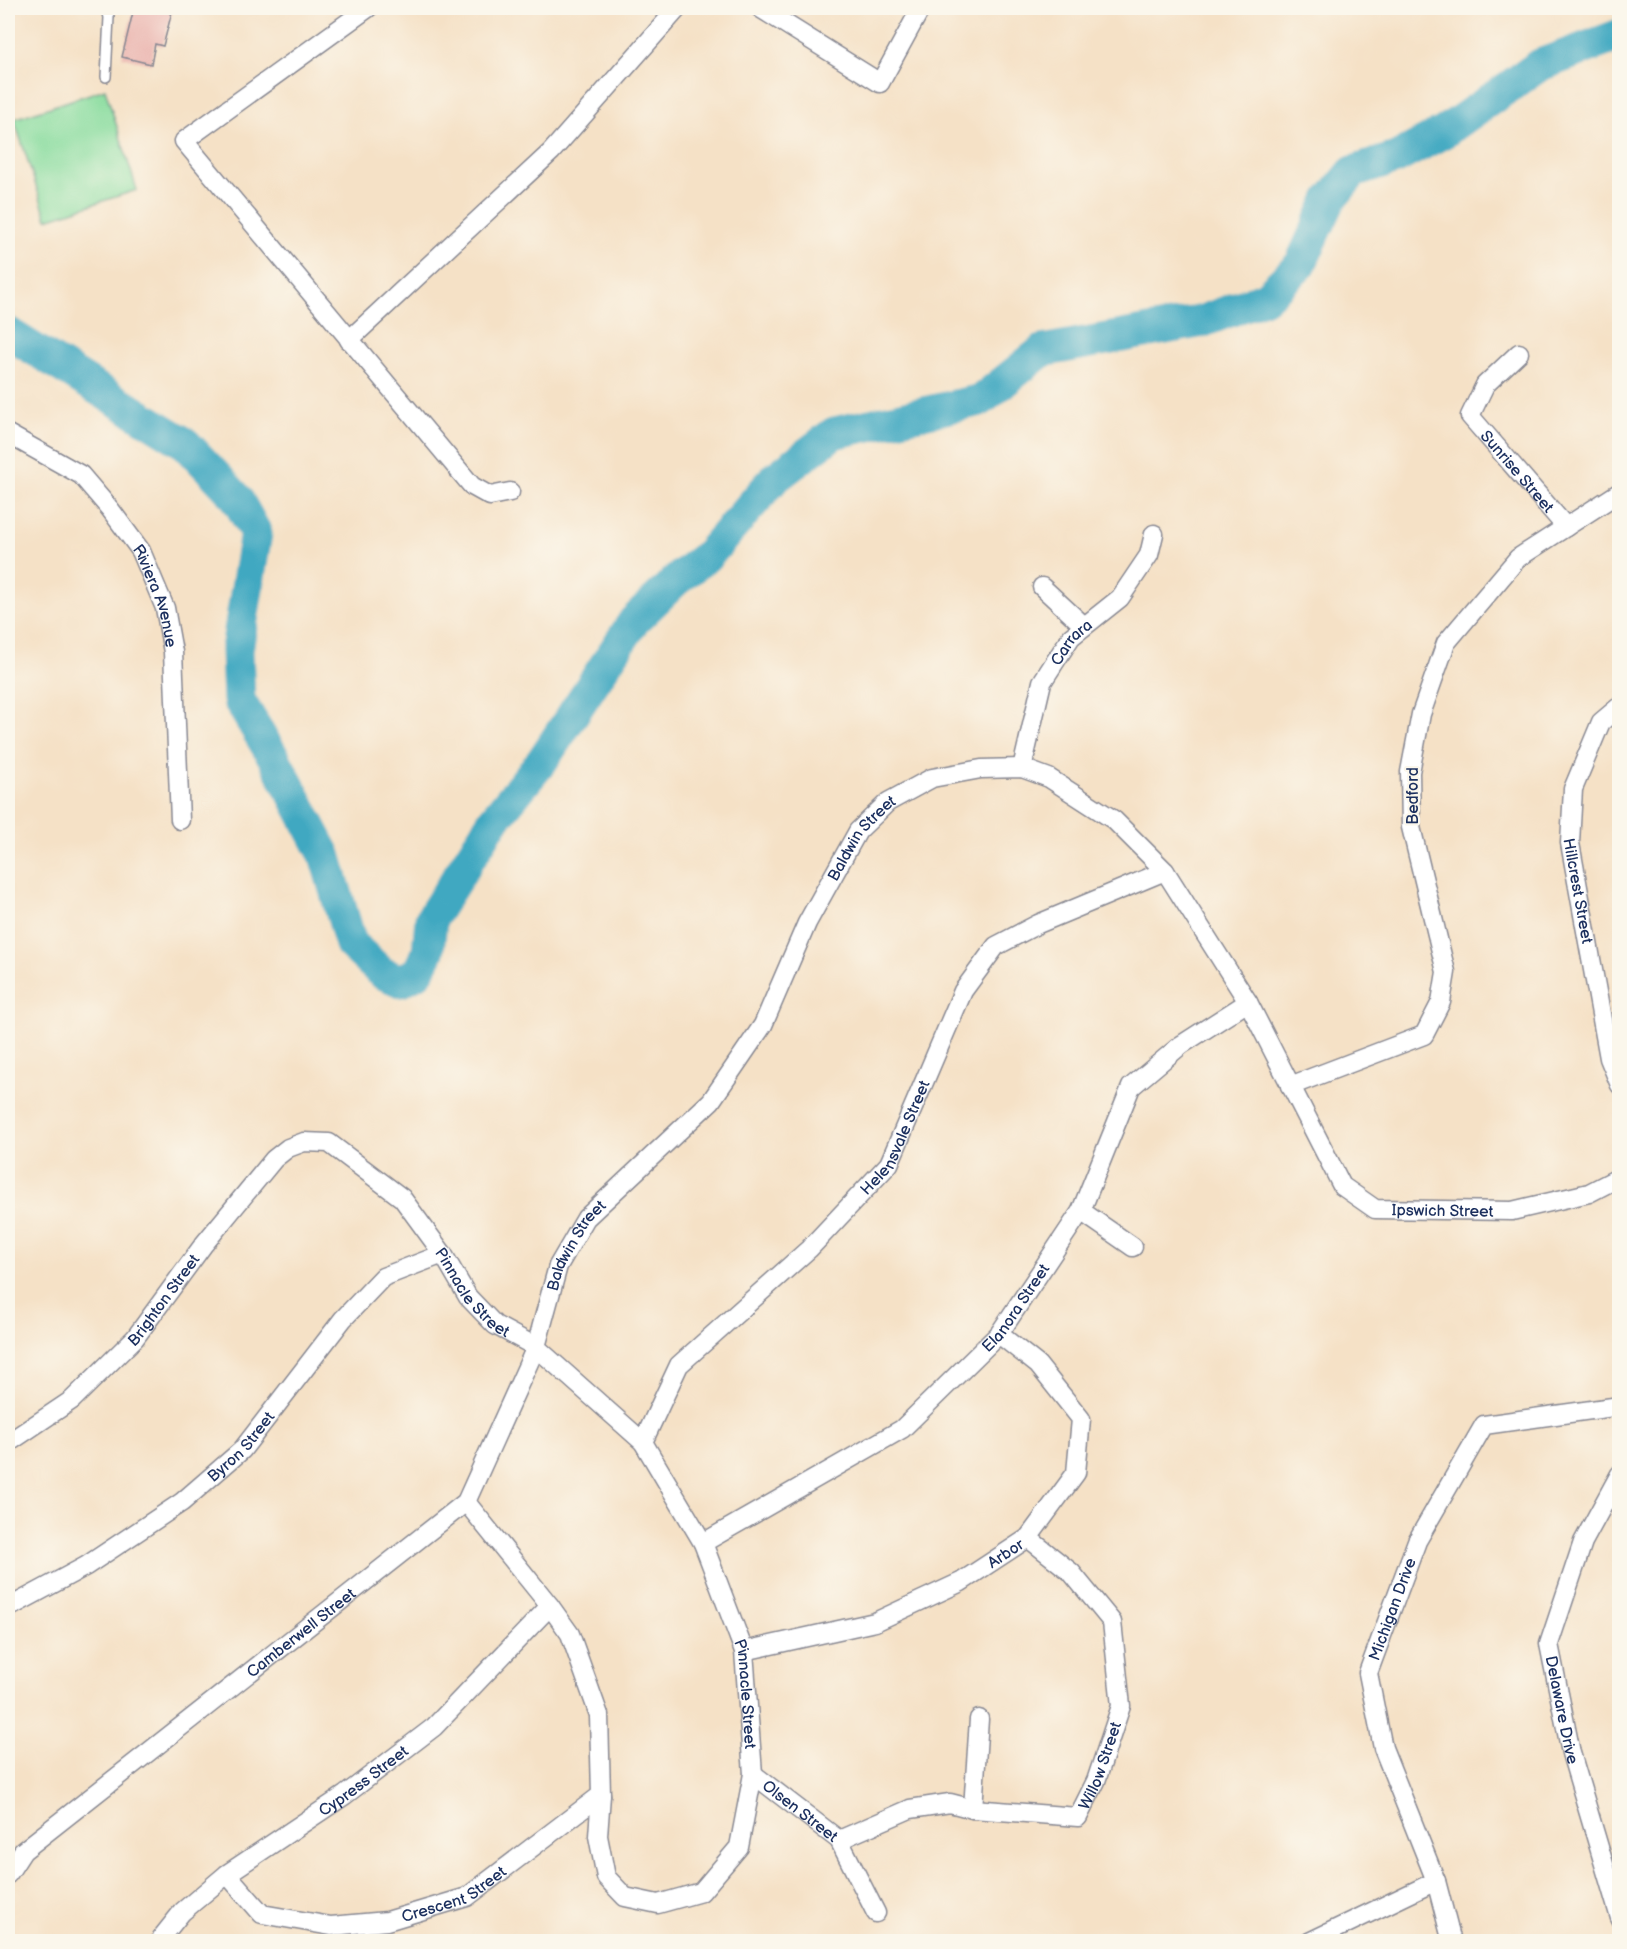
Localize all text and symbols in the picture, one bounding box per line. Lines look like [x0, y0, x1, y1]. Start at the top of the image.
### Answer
street label: Sunrise Street [1476, 427, 1557, 517]
street label: Riviera Avenue [128, 541, 180, 649]
street label: Carrara [1047, 616, 1096, 669]
street label: Bedford [1404, 767, 1423, 825]
street label: Baldwin Street [824, 792, 899, 885]
street label: Hillcrest Street [1558, 837, 1596, 945]
street label: Helensvale Street [857, 1078, 935, 1199]
street label: Baldwin Street [544, 1197, 610, 1293]
street label: Ipswich Street [1391, 1201, 1494, 1222]
street label: Pinnacle Street [430, 1244, 513, 1342]
street label: Brighton Street [124, 1251, 204, 1351]
street label: Elanora Street [978, 1261, 1054, 1357]
street label: Byron Street [204, 1408, 279, 1487]
street label: Arbor [984, 1535, 1028, 1573]
street label: Michigan Drive [1365, 1555, 1421, 1663]
street label: Camberwell Street [243, 1585, 360, 1682]
street label: Pinnacle Street [729, 1637, 759, 1750]
street label: Delaware Drive [1541, 1654, 1582, 1767]
street label: Willow Street [1075, 1720, 1126, 1813]
street label: Cypress Street [315, 1742, 412, 1821]
street label: Olsen Street [758, 1777, 841, 1847]
street label: Crescent Street [400, 1863, 510, 1927]

